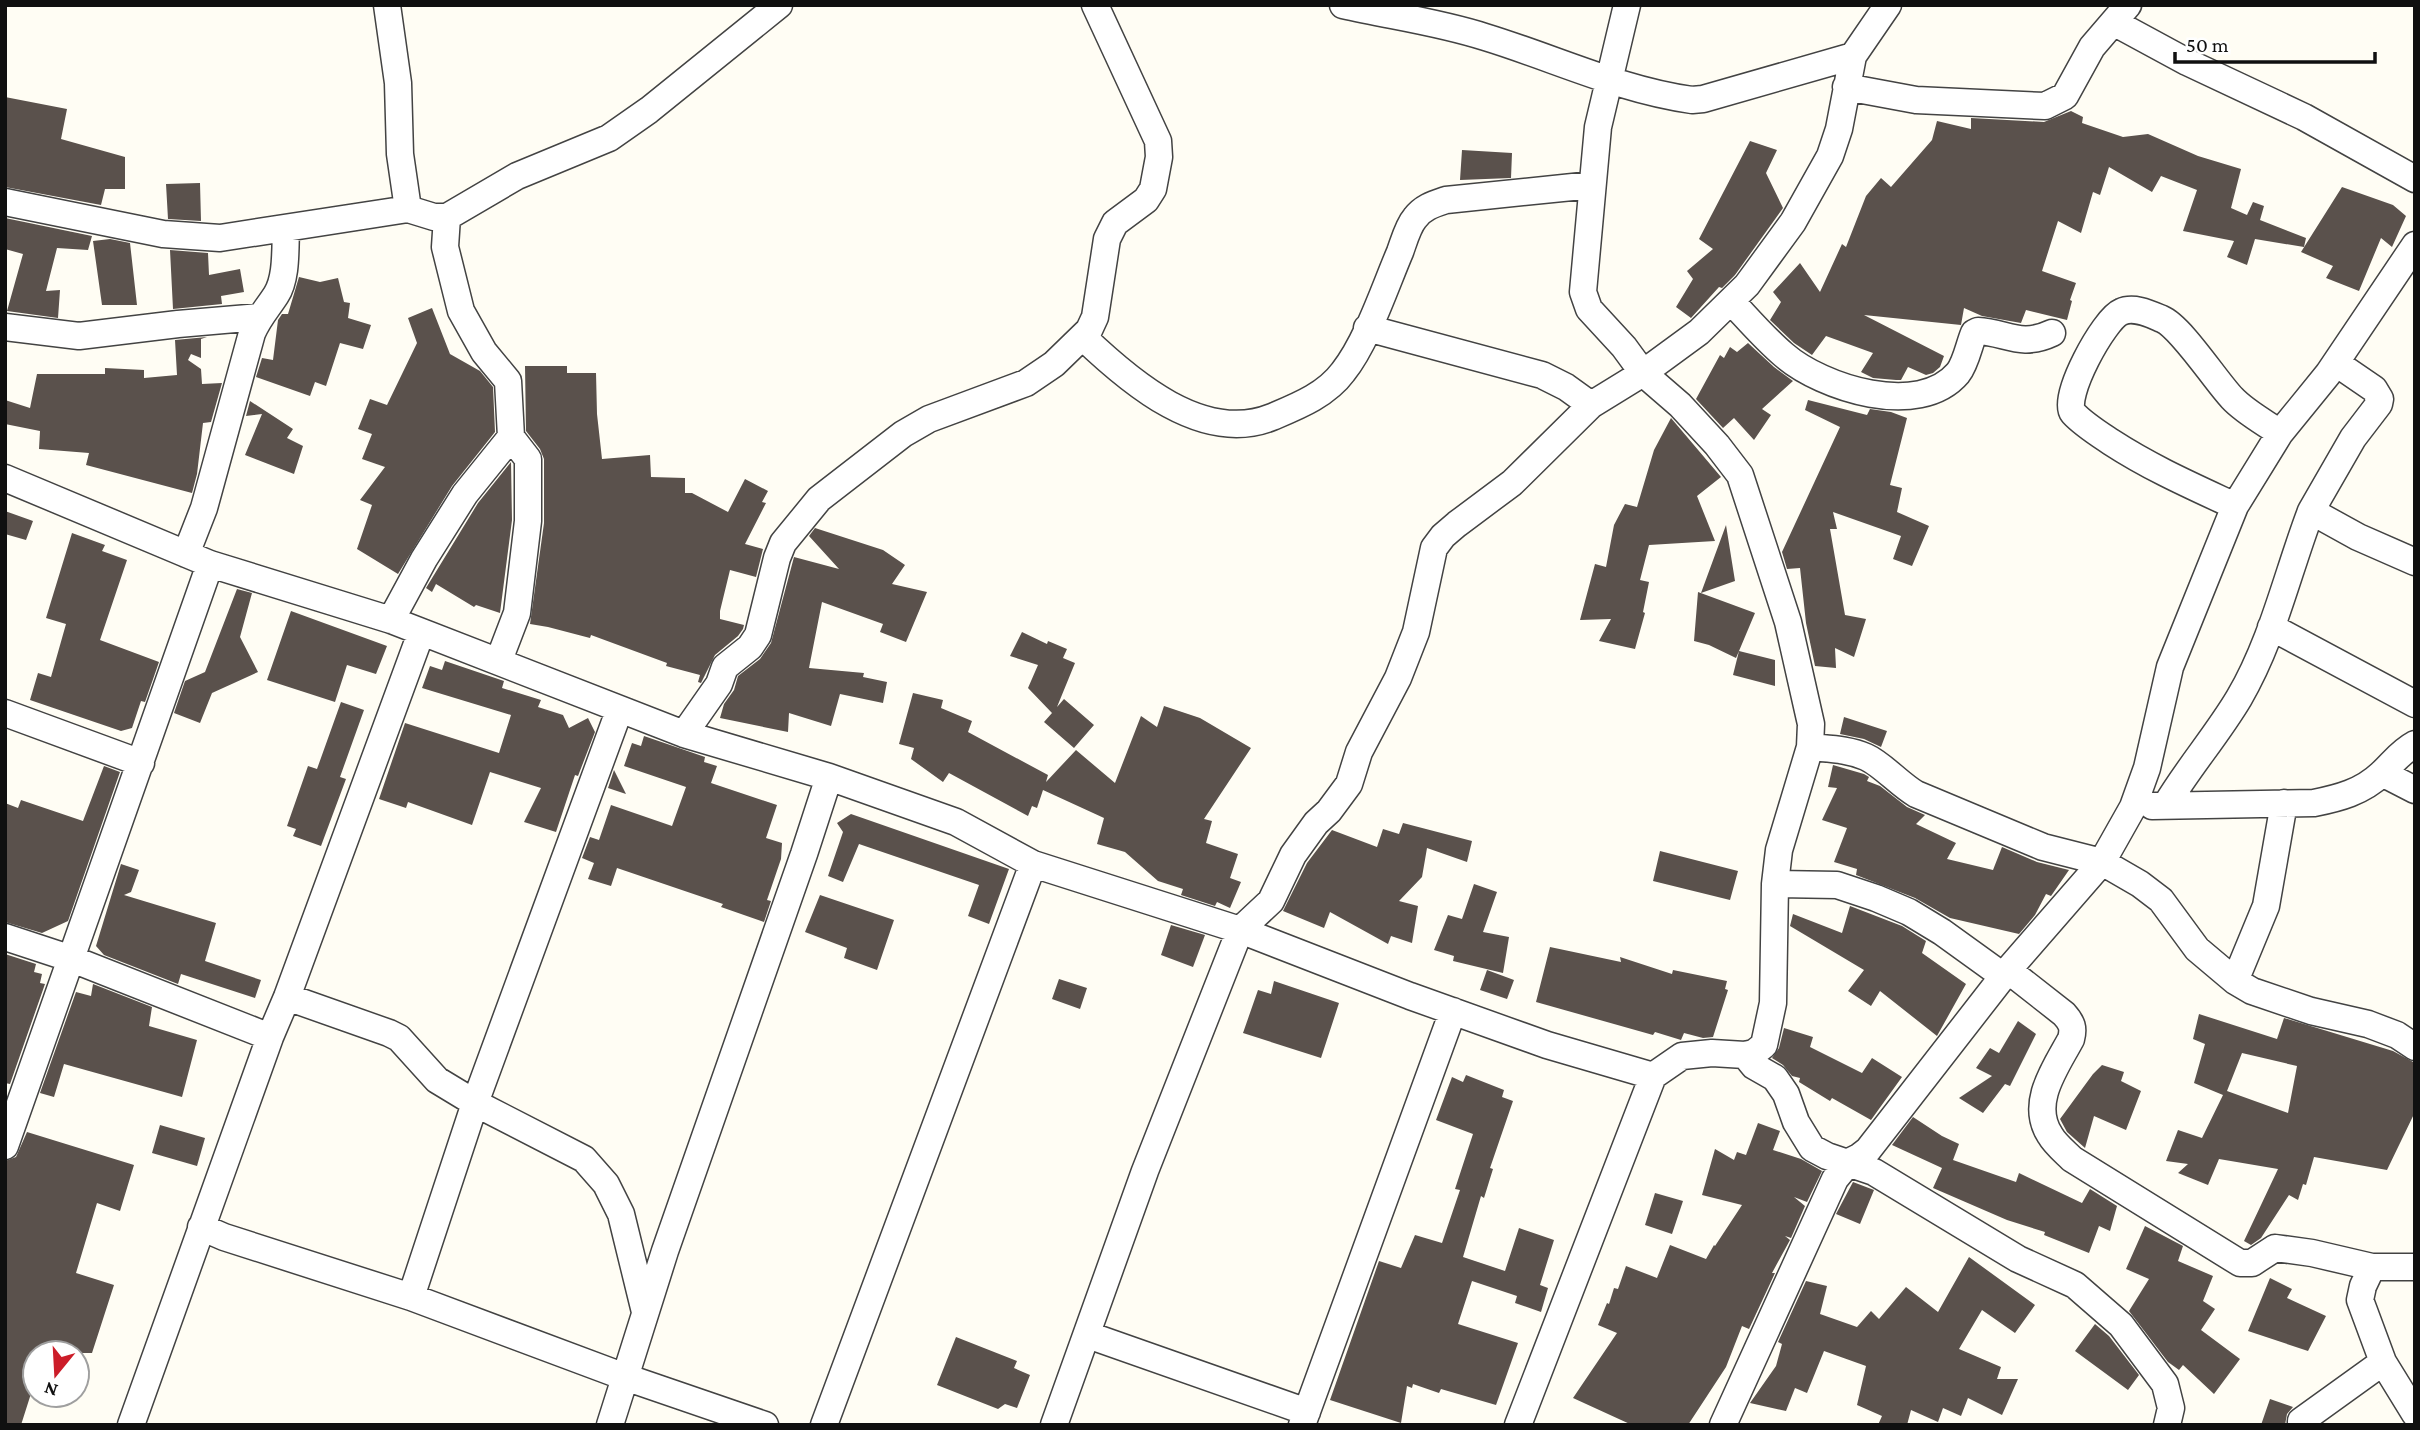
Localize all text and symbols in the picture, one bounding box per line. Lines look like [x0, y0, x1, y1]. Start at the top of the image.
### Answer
scale bar [2175, 21, 2374, 65]
text: 50 m [2186, 33, 2229, 57]
north arrow [21, 1339, 91, 1409]
text: N [41, 1378, 60, 1402]

